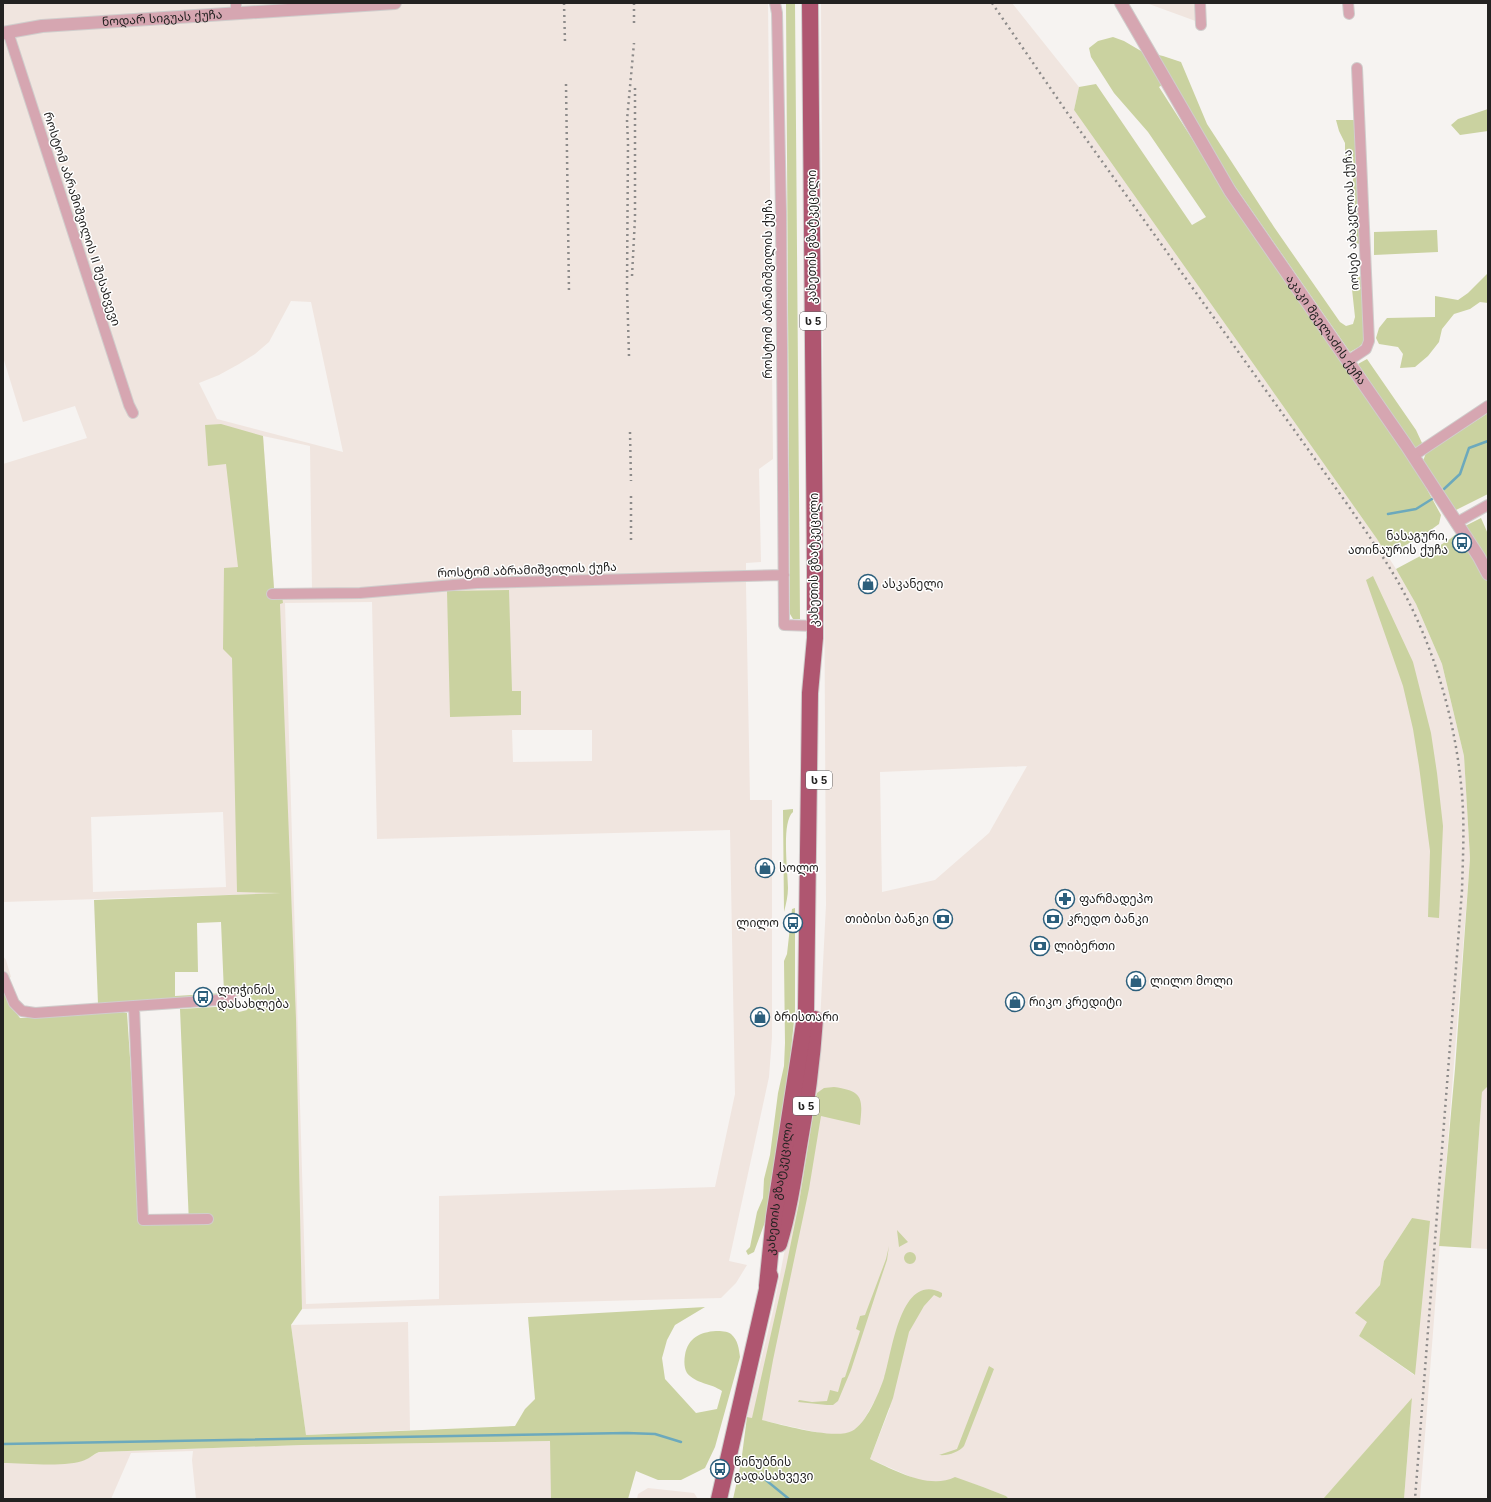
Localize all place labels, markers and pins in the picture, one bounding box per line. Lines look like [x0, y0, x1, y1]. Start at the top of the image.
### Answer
place label: ნასაგური, ათინაურის ქუჩა [1348, 529, 1448, 557]
bus stop icon: ნასაგური, ათინაურის ქუჩა [1451, 532, 1473, 554]
shop icon: ასკანელი [857, 573, 879, 595]
place label: ასკანელი [882, 577, 943, 592]
shop icon: სოლო [754, 857, 776, 879]
place label: სოლო [779, 861, 819, 876]
pharmacy icon: ფარმადეპო [1054, 888, 1076, 910]
place label: ფარმადეპო [1079, 892, 1153, 907]
bank icon: თიბისი ბანკი [932, 908, 954, 930]
bank icon: კრედო ბანკი [1042, 908, 1064, 930]
bus stop icon: ლილო [782, 912, 804, 934]
place label: თიბისი ბანკი [845, 912, 929, 926]
place label: კრედო ბანკი [1067, 912, 1149, 927]
place label: ლილო [736, 916, 779, 931]
bank icon: ლიბერთი [1029, 935, 1051, 957]
place label: ლიბერთი [1054, 939, 1115, 954]
shop icon: ლილო მოლი [1125, 970, 1147, 992]
place label: ლილო მოლი [1150, 974, 1233, 989]
place label: ლოჭინის დასახლება [217, 983, 289, 1012]
bus stop icon: ლოჭინის დასახლება [192, 986, 214, 1008]
shop icon: რიკო კრედიტი [1004, 991, 1026, 1013]
place label: რიკო კრედიტი [1029, 995, 1122, 1010]
shop icon: ბრისთარი [749, 1006, 771, 1028]
place label: ბრისთარი [774, 1010, 839, 1024]
place label: წინუბნის გადასახვევი [734, 1455, 814, 1484]
bus stop icon: წინუბნის გადასახვევი [709, 1458, 731, 1480]

